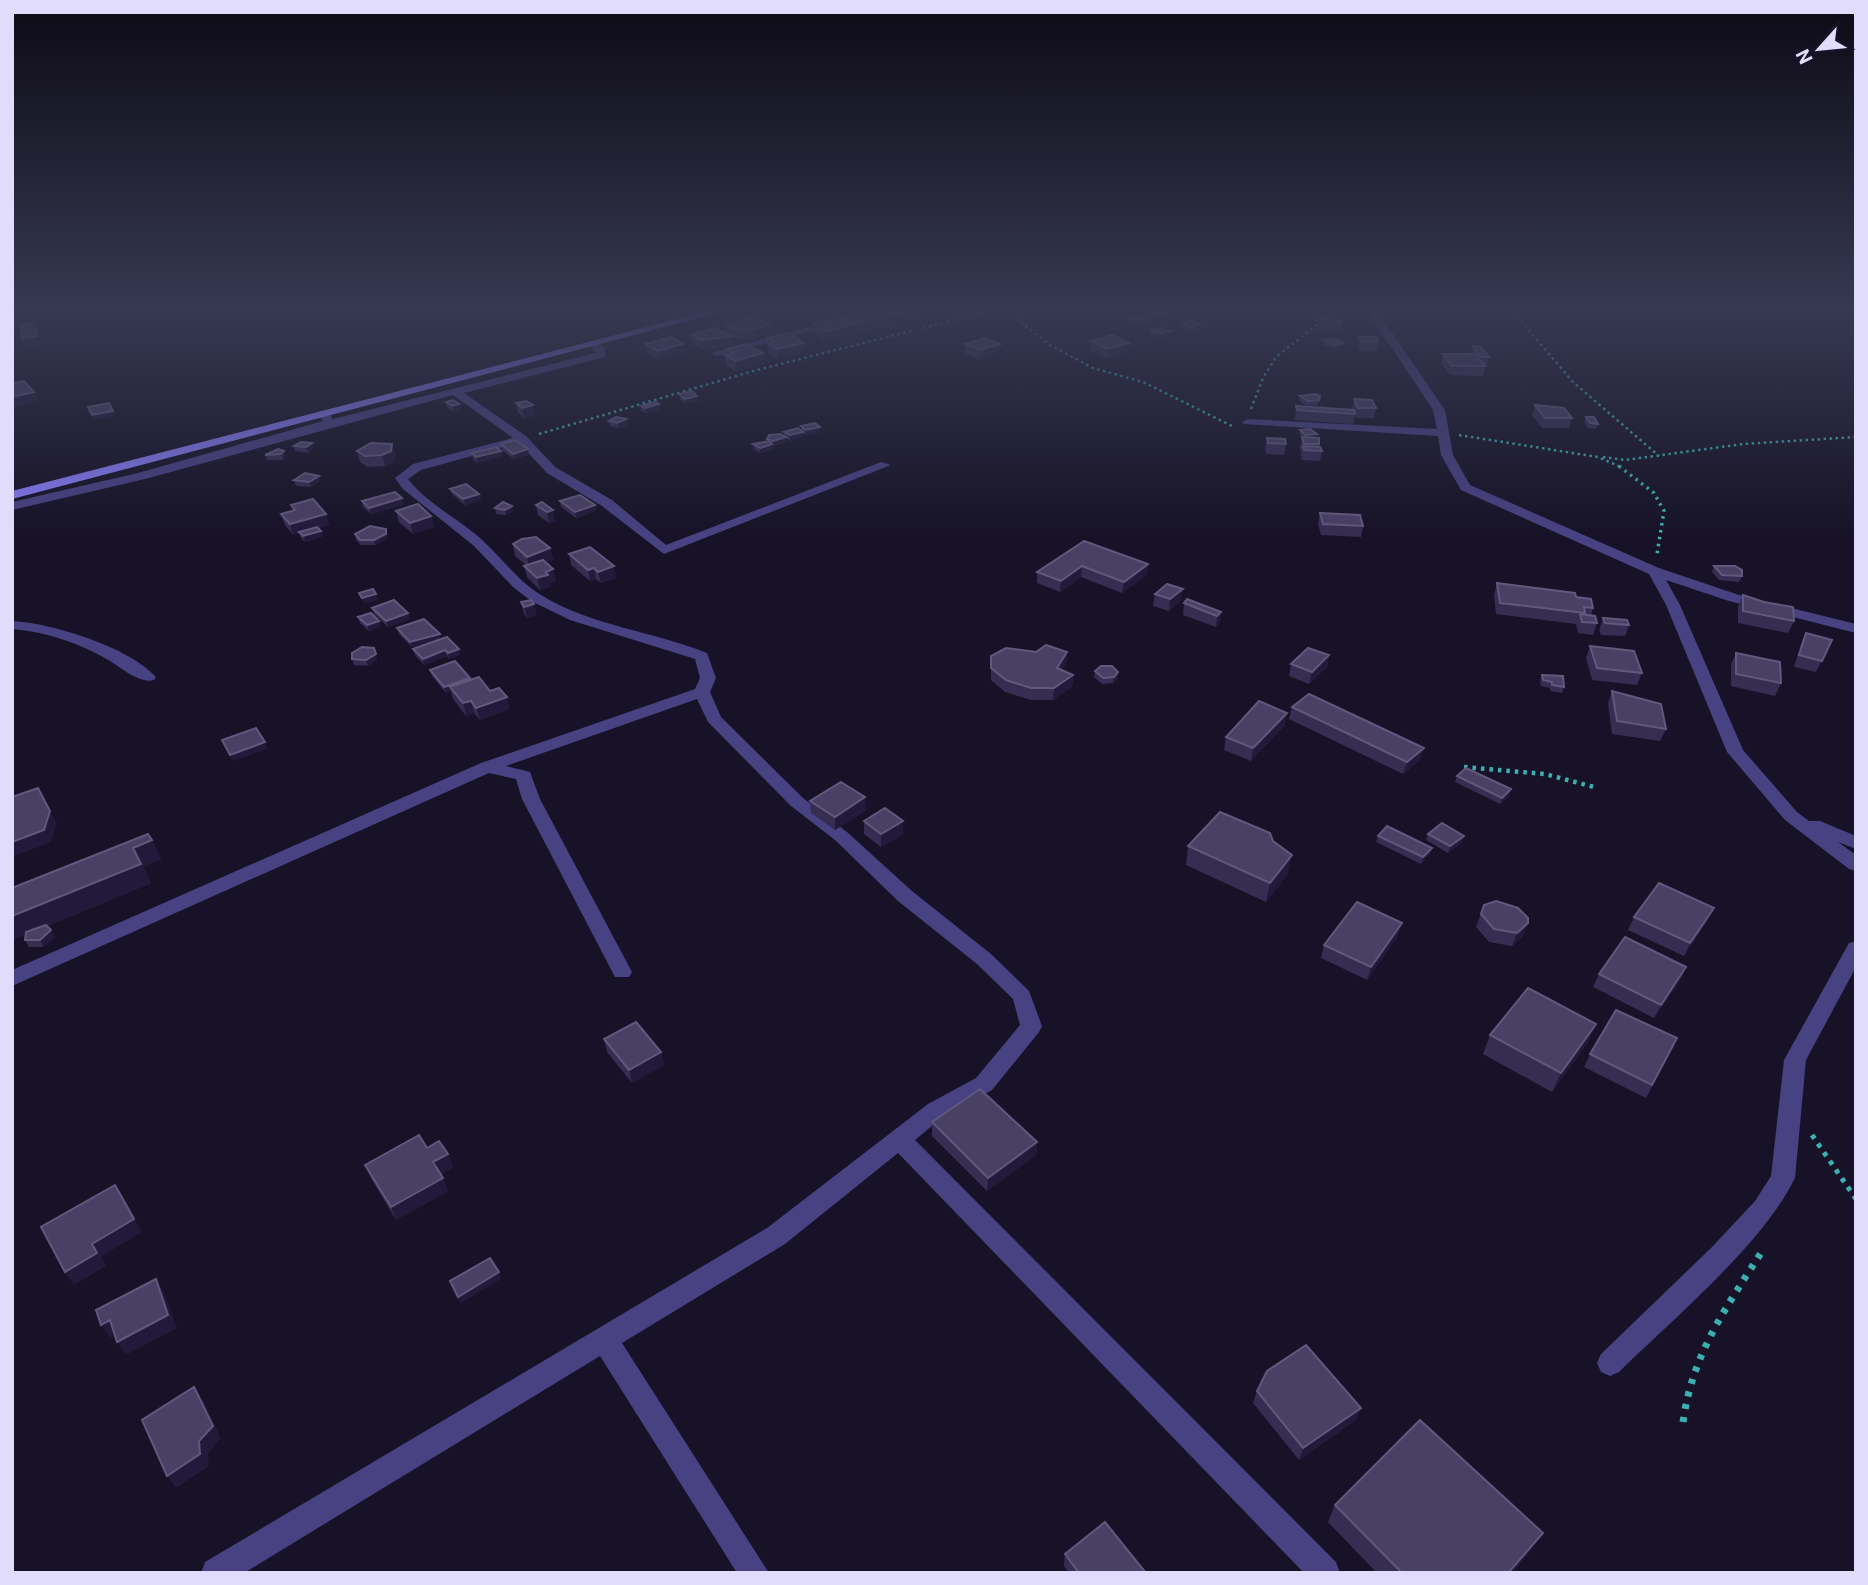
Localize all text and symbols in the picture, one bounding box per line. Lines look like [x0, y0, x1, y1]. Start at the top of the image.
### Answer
north arrow [1784, 14, 1854, 84]
text: N [1791, 45, 1818, 68]

